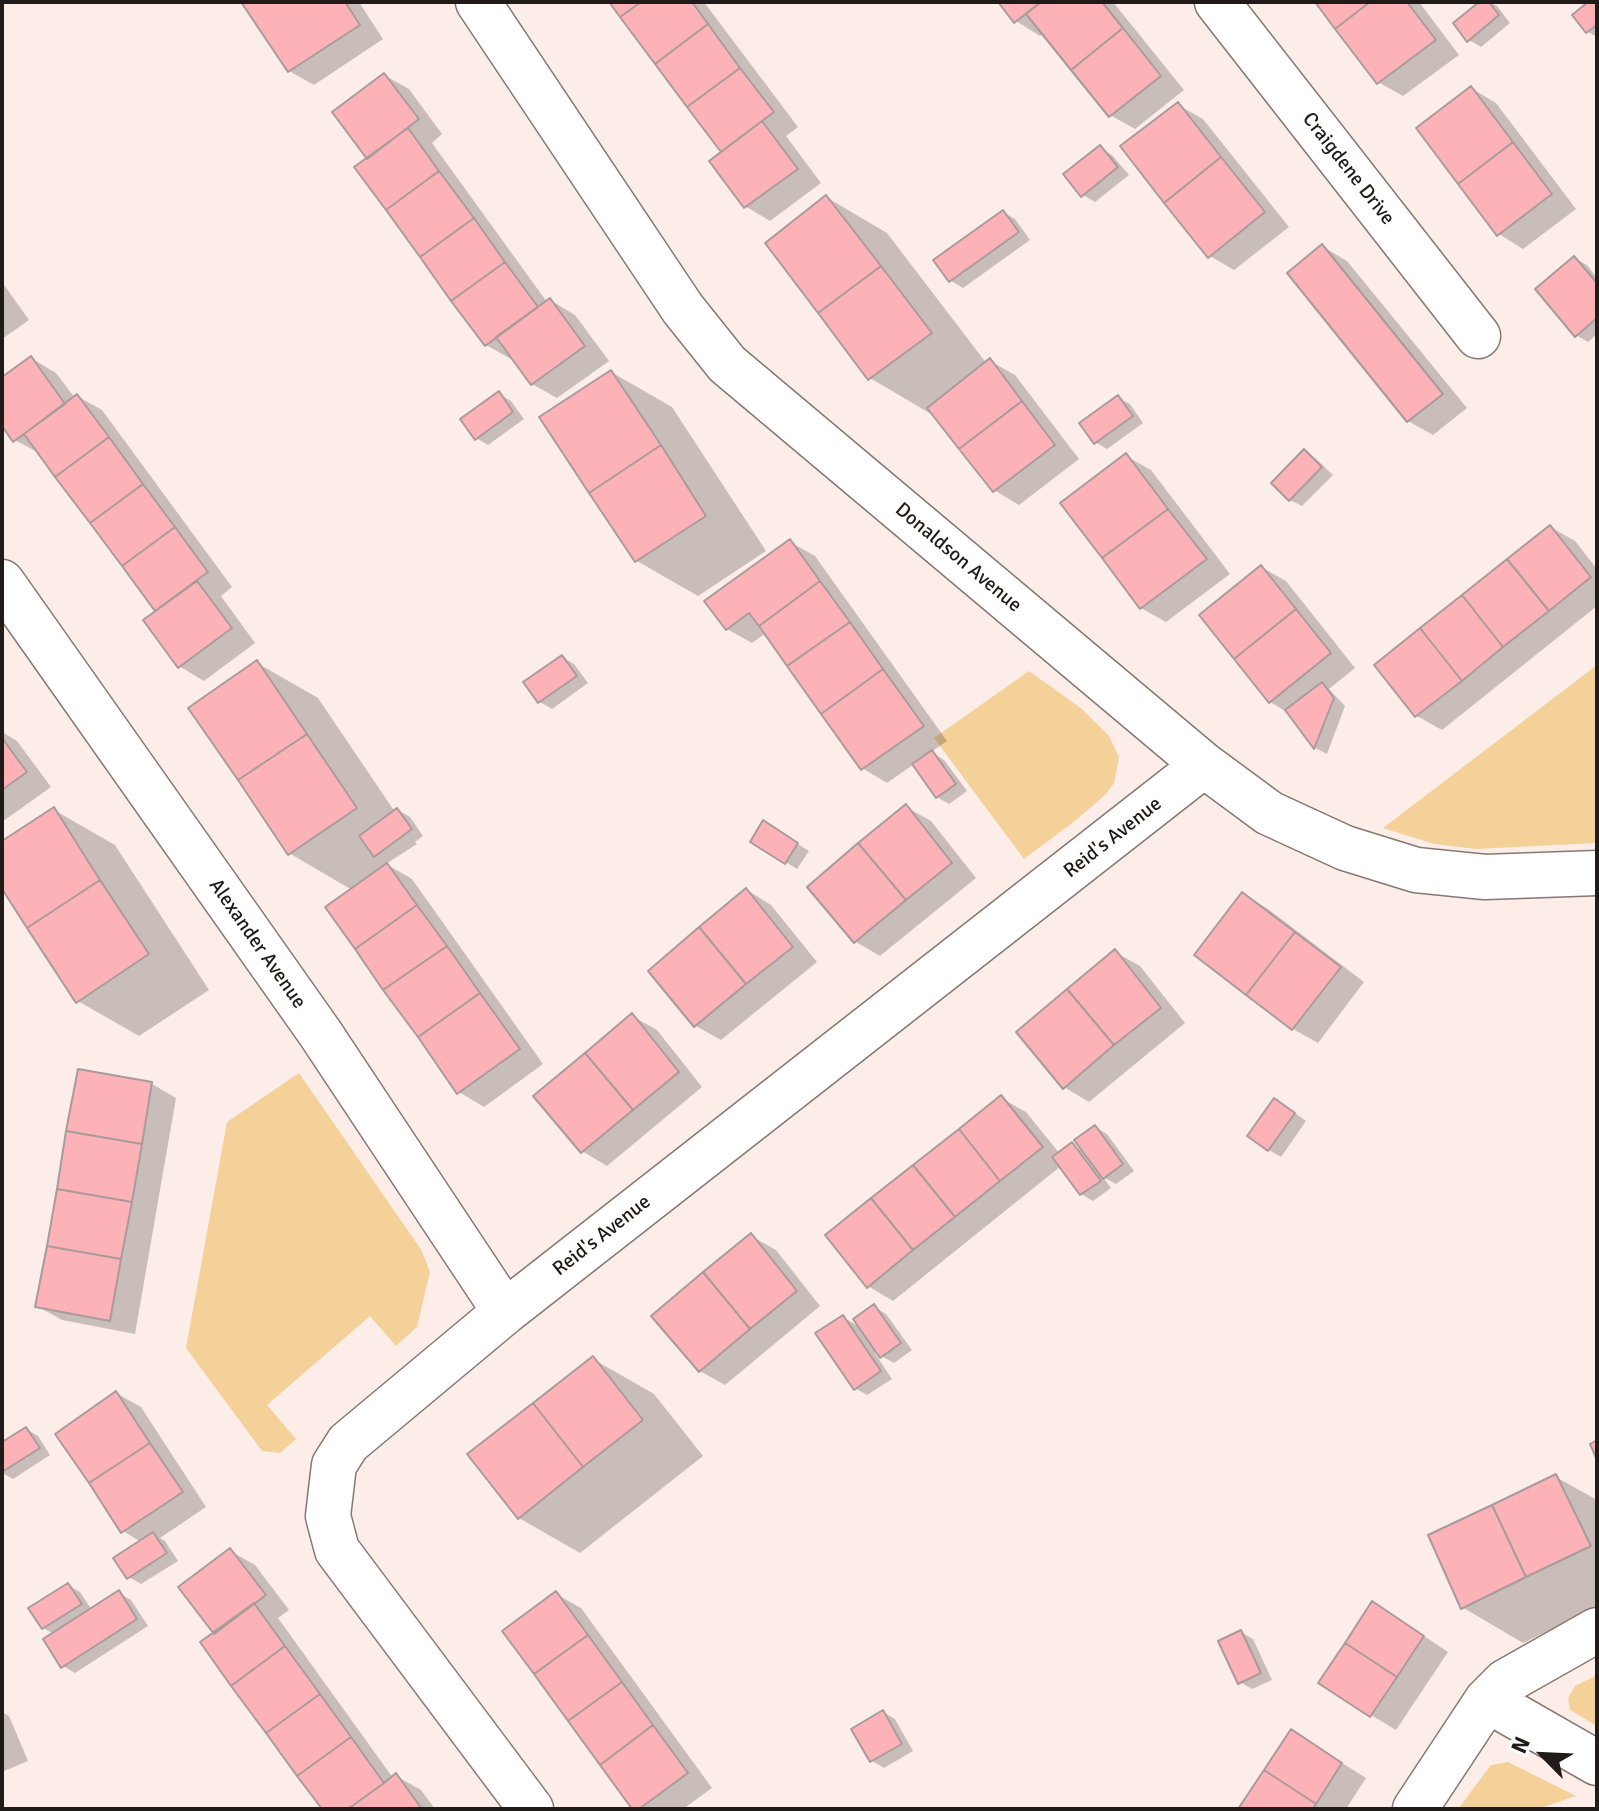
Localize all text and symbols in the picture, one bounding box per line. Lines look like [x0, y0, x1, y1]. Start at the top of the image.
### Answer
street label: Craigdene Drive [1297, 108, 1399, 230]
street label: Donaldson Avenue [890, 498, 1026, 618]
street label: Reid's Avenue [1059, 792, 1167, 884]
street label: Alexander Avenue [203, 875, 311, 1013]
street label: Reid's Avenue [548, 1190, 656, 1282]
north arrow [1503, 1715, 1583, 1795]
text: N [1505, 1733, 1536, 1758]

